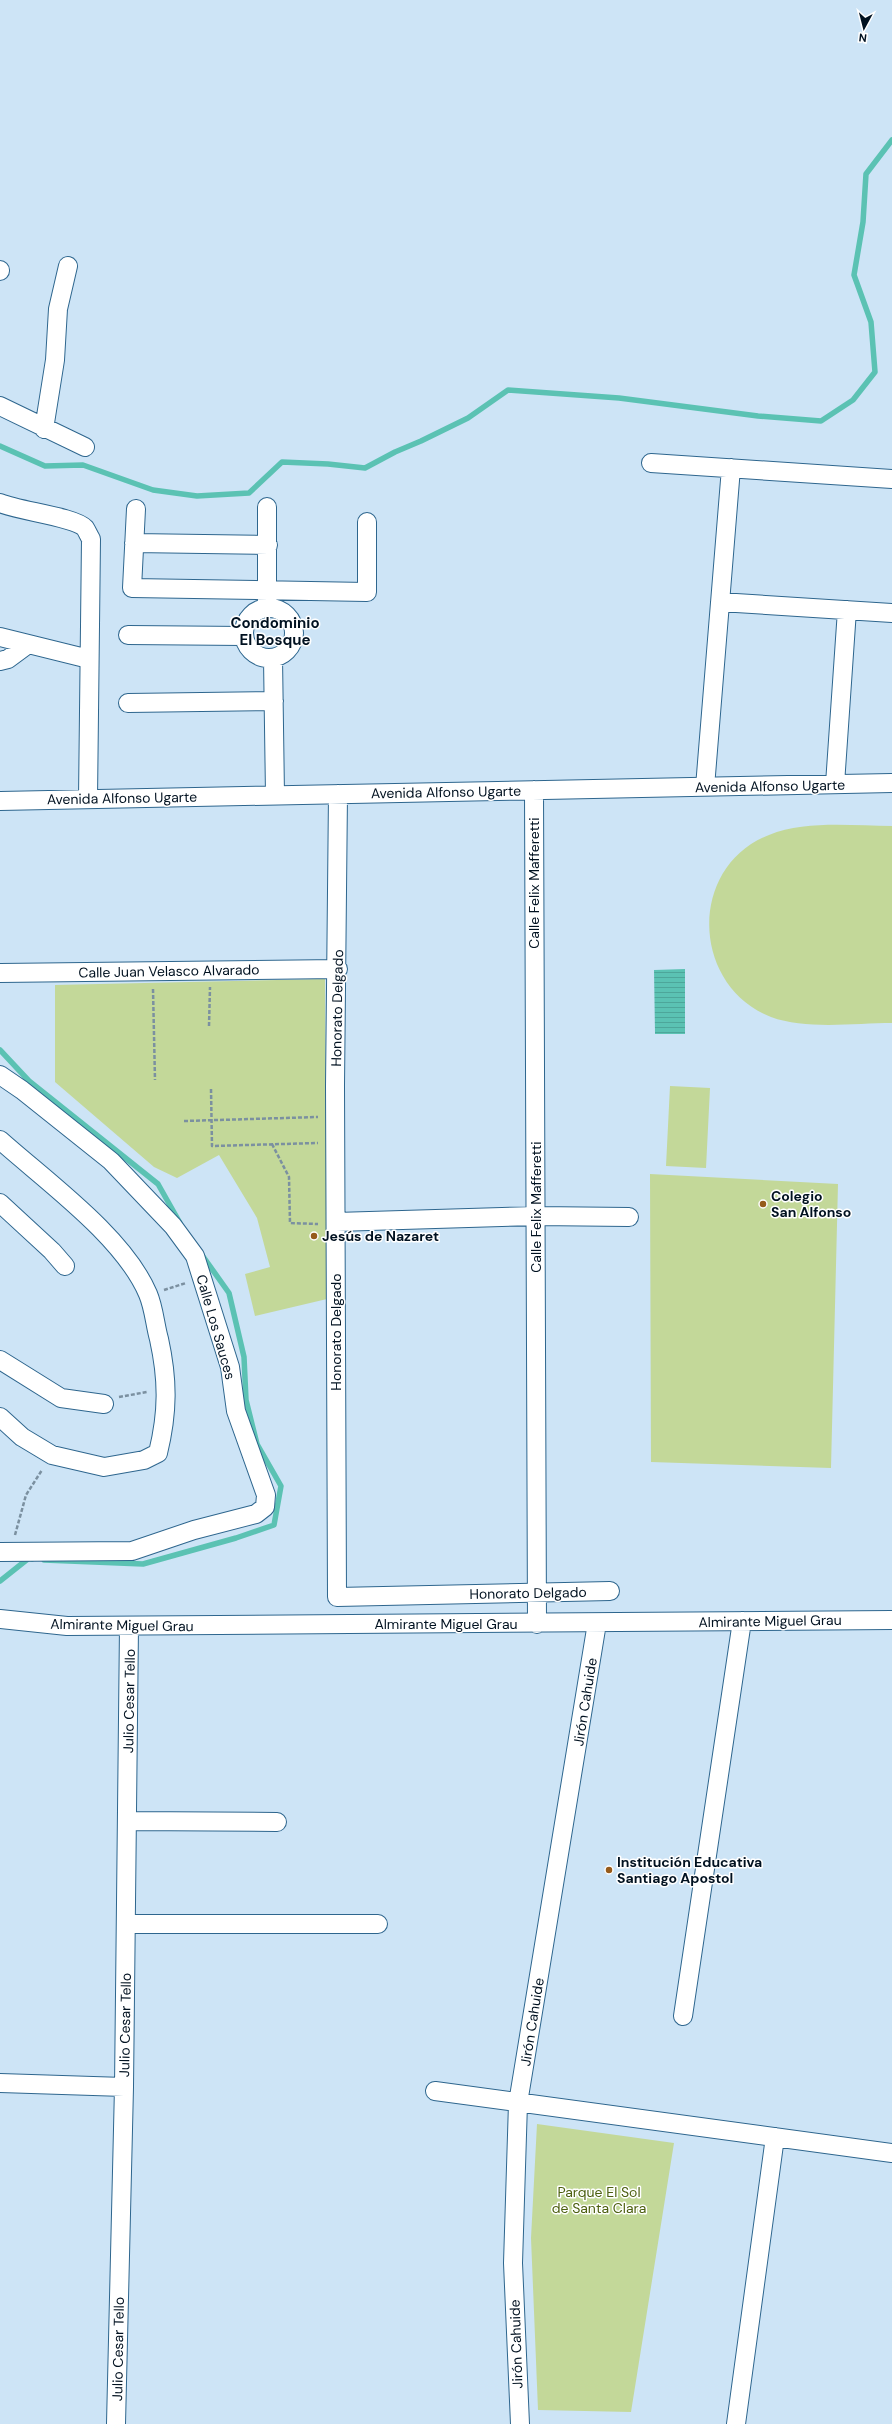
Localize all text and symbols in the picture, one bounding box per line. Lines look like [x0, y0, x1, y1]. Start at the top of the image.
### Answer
north arrow [844, 8, 884, 48]
text: N [858, 30, 868, 45]
district label: Condominio El Bosque [230, 613, 320, 650]
street label: Avenida Alfonso Ugarte [695, 776, 845, 796]
street label: Avenida Alfonso Ugarte [371, 782, 521, 802]
street label: Avenida Alfonso Ugarte [47, 788, 197, 808]
street label: Calle Felix Mafferetti [525, 817, 543, 949]
street label: Honorato Delgado [327, 949, 347, 1067]
street label: Calle Juan Velasco Alvarado [78, 960, 260, 982]
street label: Calle Felix Mafferetti [527, 1141, 545, 1273]
place label: Colegio San Alfonso [771, 1187, 851, 1221]
marker: Colegio San Alfonso [758, 1199, 768, 1209]
place label: Jesús de Nazaret [322, 1227, 439, 1245]
marker: Jesús de Nazaret [309, 1231, 319, 1241]
street label: Calle Los Sauces [192, 1272, 240, 1382]
street label: Honorato Delgado [327, 1273, 345, 1391]
street label: Honorato Delgado [469, 1583, 587, 1603]
street label: Almirante Miguel Grau [698, 1611, 842, 1631]
street label: Almirante Miguel Grau [50, 1615, 194, 1635]
street label: Almirante Miguel Grau [374, 1615, 518, 1633]
street label: Julio Cesar Tello [119, 1649, 139, 1753]
street label: Jirón Cahuide [569, 1657, 601, 1747]
place label: Institución Educativa Santiago Apostol [617, 1853, 762, 1887]
marker: Institución Educativa Santiago Apostol [604, 1865, 614, 1875]
street label: Julio Cesar Tello [115, 1973, 135, 2077]
street label: Jirón Cahuide [516, 1977, 548, 2067]
park label: Parque El Sol de Santa Clara [552, 2183, 646, 2217]
street label: Julio Cesar Tello [108, 2297, 128, 2401]
street label: Jirón Cahuide [505, 2299, 527, 2389]

